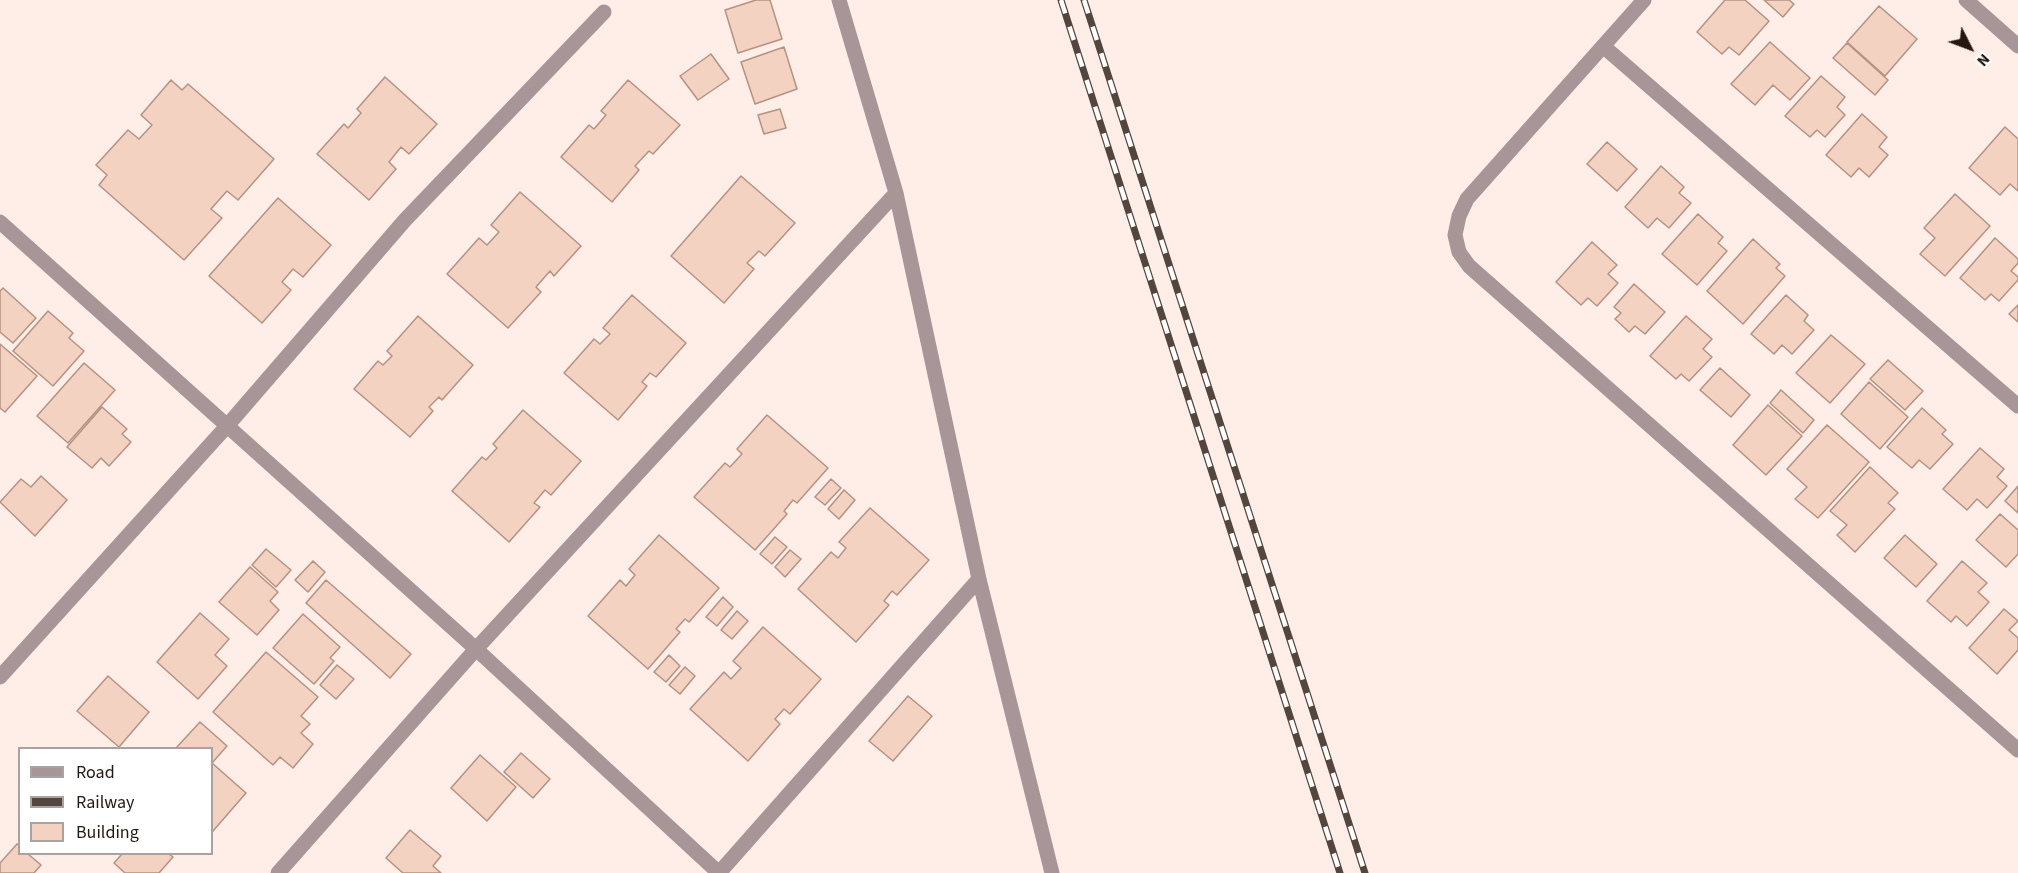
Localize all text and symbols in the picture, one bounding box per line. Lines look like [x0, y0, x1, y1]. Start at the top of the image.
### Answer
north arrow [1940, 18, 2000, 78]
text: N [1972, 49, 1995, 71]
legend [18, 747, 213, 855]
text: Road [76, 760, 115, 785]
text: Railway [76, 790, 135, 815]
text: Building [76, 820, 139, 845]

